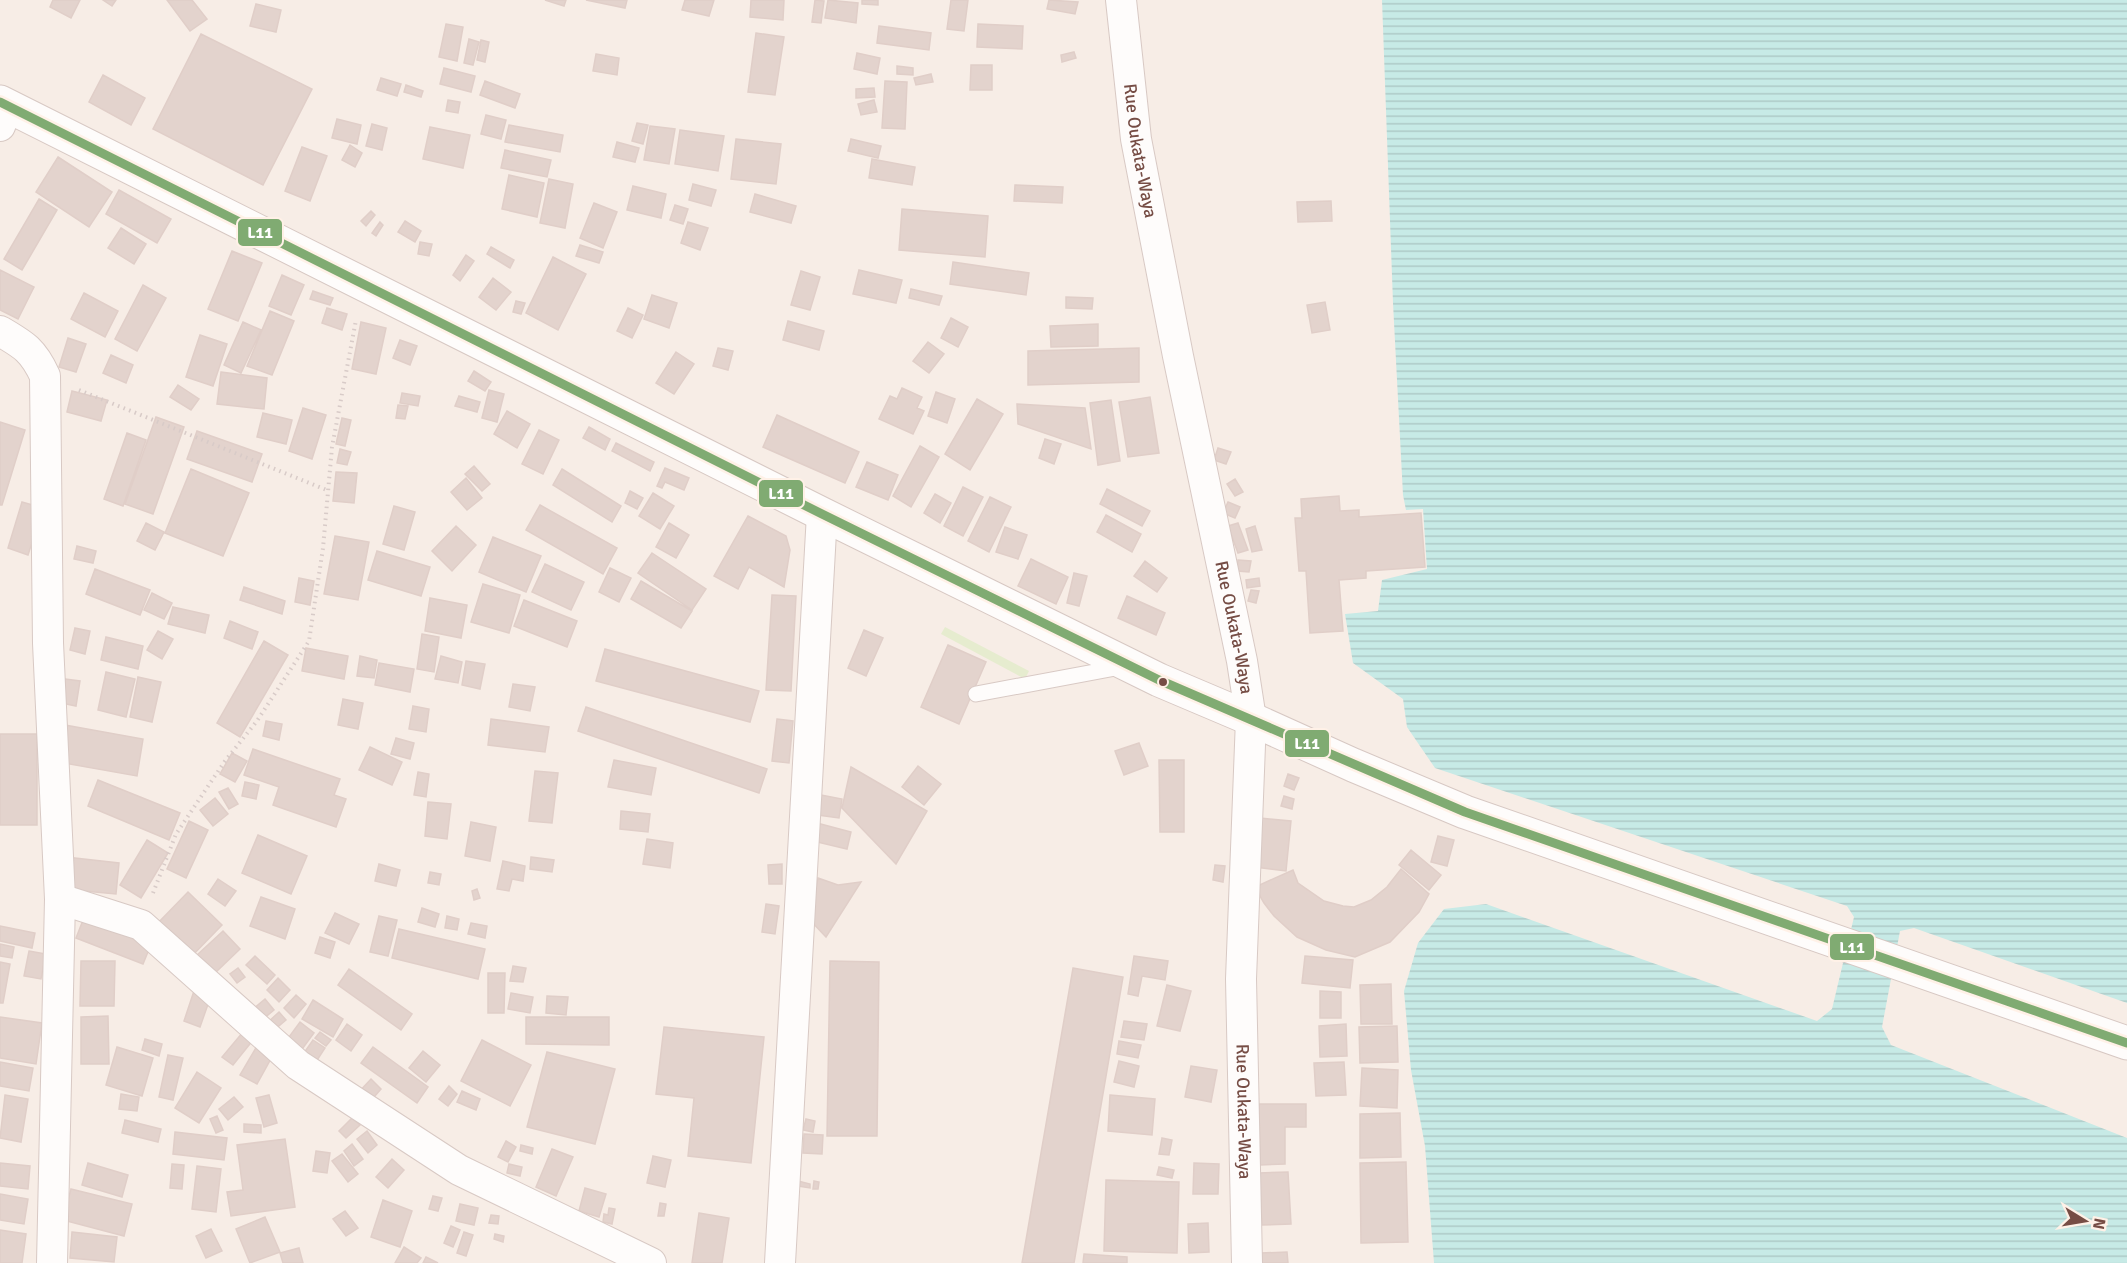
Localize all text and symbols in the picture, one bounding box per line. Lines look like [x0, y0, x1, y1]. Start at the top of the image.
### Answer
street label: Rue Oukata-Waya [1119, 83, 1162, 220]
line badge: L11 [237, 218, 283, 247]
text: L11 [247, 223, 273, 243]
line badge: L11 [758, 479, 804, 508]
text: L11 [768, 484, 794, 504]
street label: Rue Oukata-Waya [1210, 559, 1258, 696]
unlabelled marker [1157, 676, 1169, 688]
line badge: L11 [1284, 729, 1330, 758]
text: L11 [1294, 734, 1320, 754]
line badge: L11 [1829, 933, 1875, 961]
text: L11 [1839, 938, 1865, 958]
street label: Rue Oukata-Waya [1231, 1044, 1256, 1180]
north arrow [2055, 1191, 2115, 1251]
text: N [2088, 1216, 2110, 1231]

